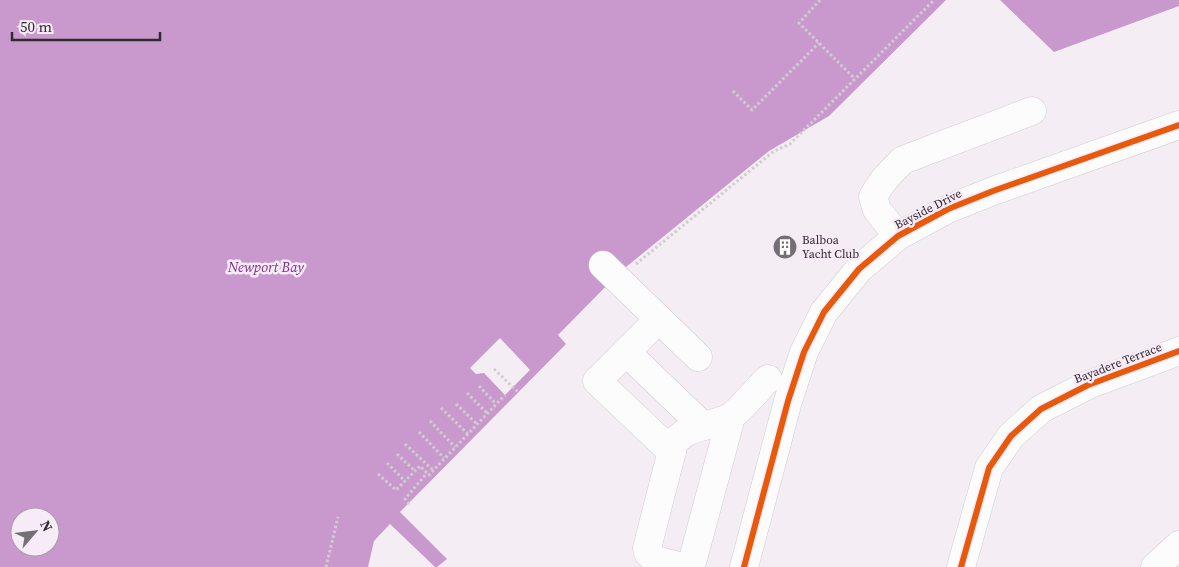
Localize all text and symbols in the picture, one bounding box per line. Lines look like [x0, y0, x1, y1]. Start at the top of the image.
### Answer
scale bar [12, 10, 160, 42]
text: 50 m [20, 16, 52, 37]
street label: Bayside Drive [892, 185, 964, 233]
place label: Balboa Yacht Club [802, 232, 859, 262]
building icon: Balboa Yacht Club [772, 234, 798, 260]
water label: Newport Bay [227, 257, 304, 277]
street label: Bayadere Terrace [1072, 339, 1164, 387]
north arrow [10, 507, 60, 557]
text: N [35, 517, 58, 535]

